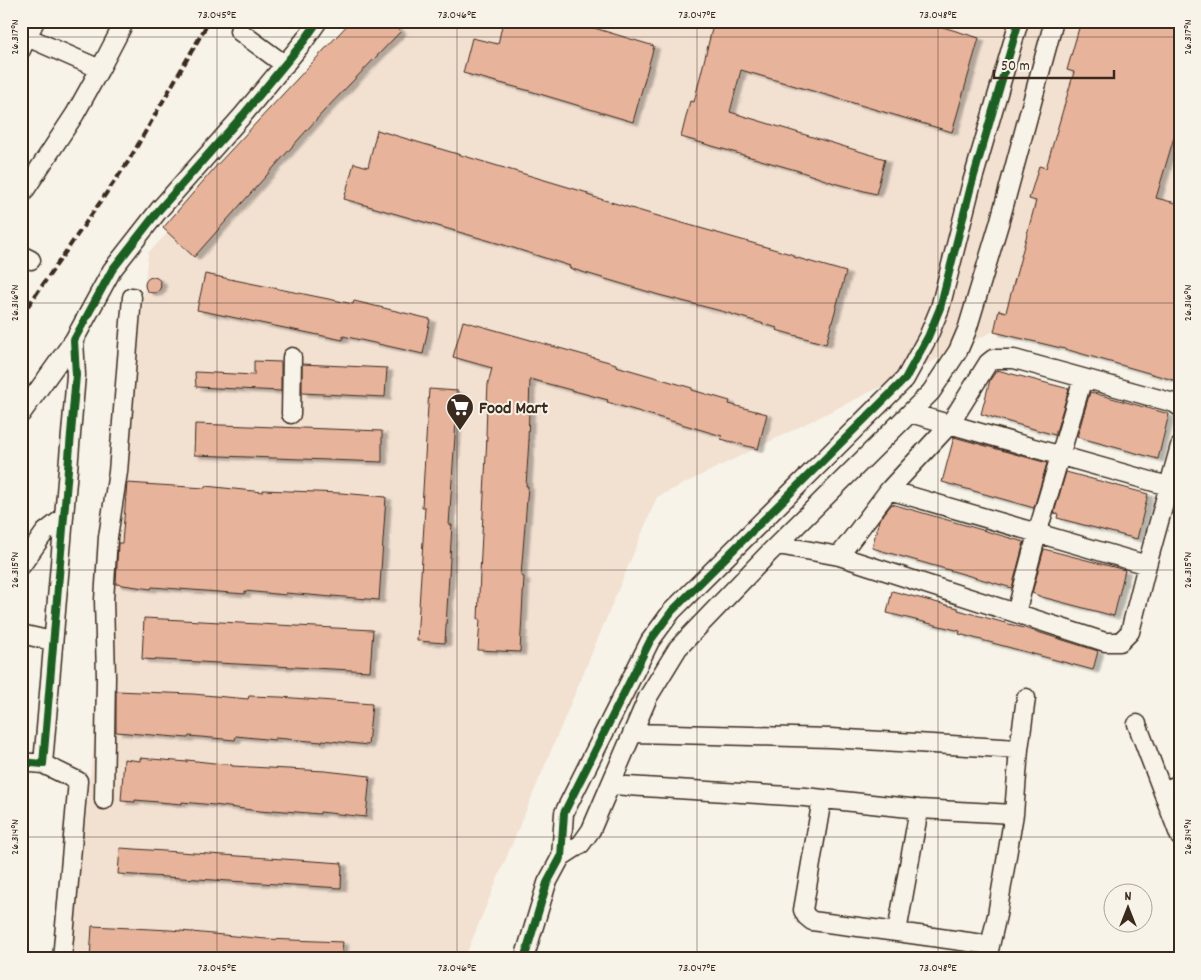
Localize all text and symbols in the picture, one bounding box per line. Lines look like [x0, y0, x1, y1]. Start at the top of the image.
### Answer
text: 73.045°E [198, 7, 237, 24]
text: 73.046°E [438, 7, 477, 24]
text: 73.047°E [678, 7, 716, 24]
text: 73.048°E [919, 7, 957, 24]
text: 26.317°N [7, 19, 24, 55]
text: 26.317°N [1180, 19, 1197, 55]
scale bar [994, 48, 1114, 80]
text: 50 m [1001, 56, 1030, 78]
text: 26.316°N [7, 285, 24, 321]
text: 26.316°N [1180, 285, 1197, 321]
supermarket icon: Food Mart [445, 392, 475, 431]
place label: Food Mart [479, 397, 548, 422]
text: 26.315°N [7, 552, 24, 588]
text: 26.315°N [1180, 552, 1197, 588]
text: 26.314°N [7, 819, 24, 855]
text: 26.314°N [1180, 819, 1197, 855]
north arrow [1104, 882, 1154, 932]
text: N [1125, 887, 1132, 907]
text: 73.045°E [198, 960, 237, 977]
text: 73.046°E [438, 960, 477, 977]
text: 73.047°E [678, 960, 716, 977]
text: 73.048°E [919, 960, 957, 977]

